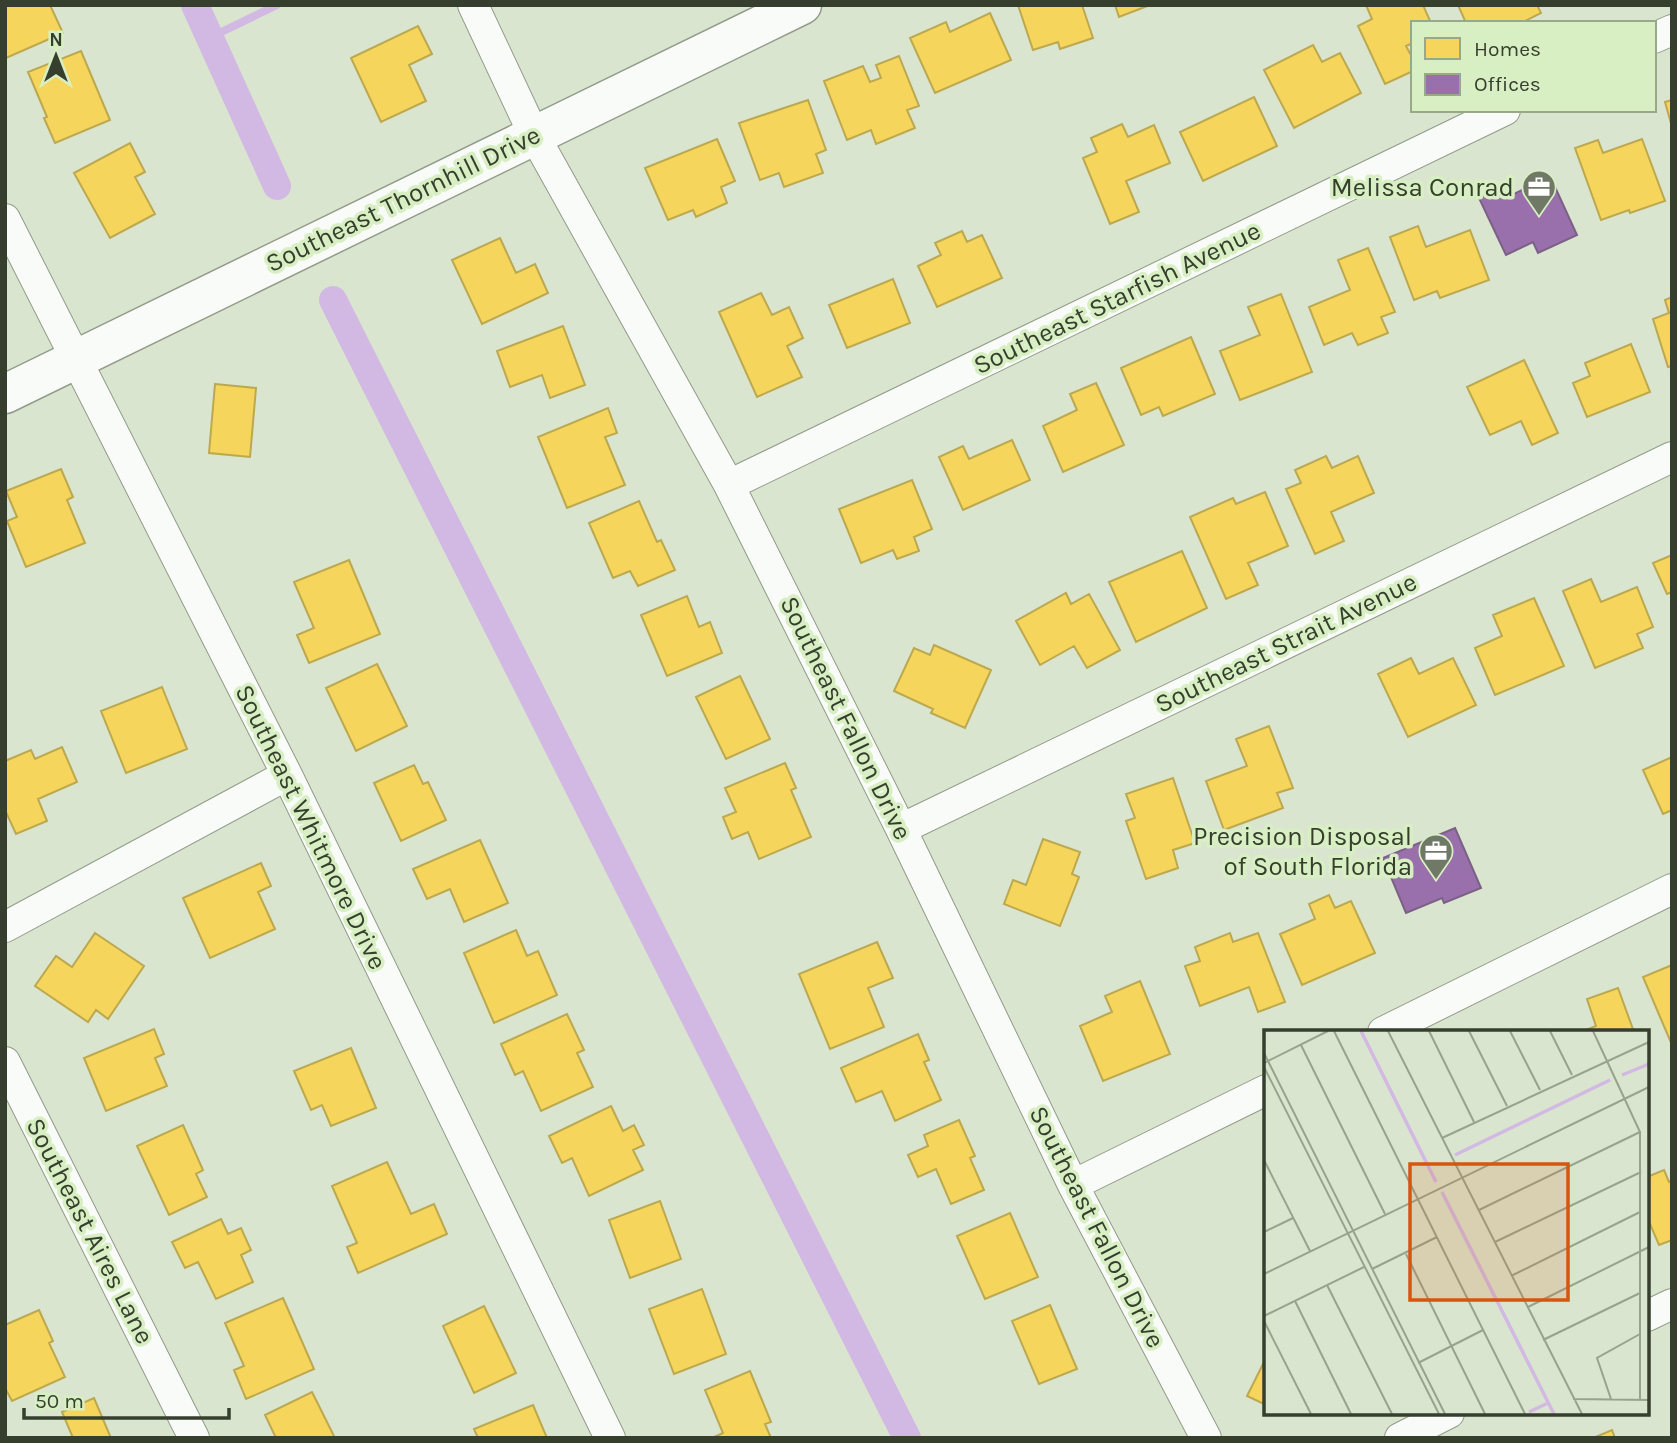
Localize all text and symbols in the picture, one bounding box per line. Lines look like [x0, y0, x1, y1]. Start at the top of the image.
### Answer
north arrow [21, 21, 91, 91]
legend [1411, 21, 1656, 112]
text: N [49, 29, 63, 51]
text: Homes [1474, 37, 1541, 61]
text: Offices [1474, 72, 1541, 96]
street label: Southeast Thornhill Drive [261, 119, 545, 279]
office icon: Melissa Conrad [1520, 168, 1558, 217]
place label: Melissa Conrad [1331, 172, 1514, 203]
street label: Southeast Starfish Avenue [968, 215, 1266, 381]
street label: Southeast Strait Avenue [1150, 566, 1422, 720]
street label: Southeast Fallon Drive [774, 591, 918, 845]
street label: Southeast Whitmore Drive [228, 680, 394, 974]
place label: Precision Disposal of South Florida [1193, 821, 1412, 882]
office icon: Precision Disposal of South Florida [1417, 832, 1455, 881]
inset map [1264, 1030, 1649, 1415]
street label: Southeast Fallon Drive [1023, 1101, 1171, 1353]
street label: Southeast Aires Lane [20, 1113, 160, 1349]
scale bar [24, 1376, 229, 1420]
text: 50 m [35, 1389, 84, 1413]

